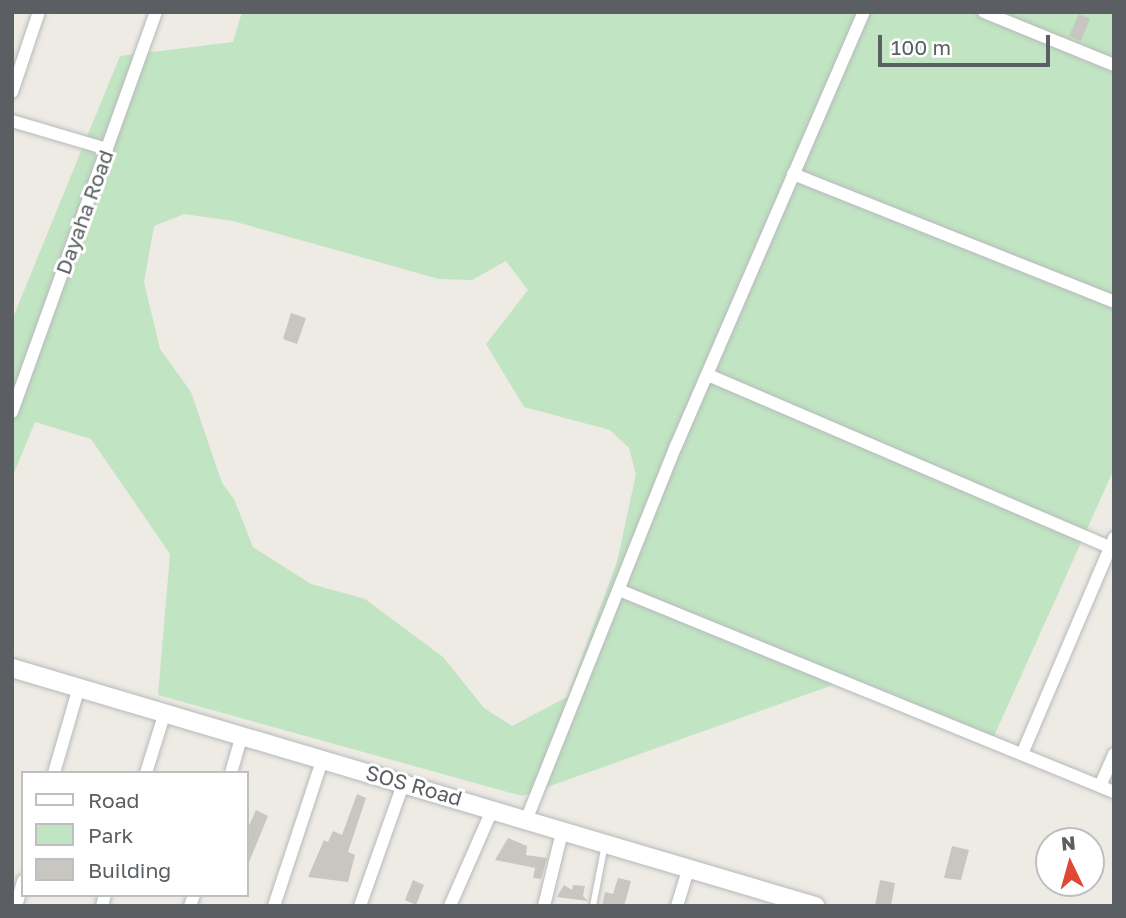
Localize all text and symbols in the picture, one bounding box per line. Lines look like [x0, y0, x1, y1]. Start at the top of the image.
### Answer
scale bar [881, 21, 1052, 65]
text: 100 m [891, 34, 951, 60]
street label: Dayaha Road [50, 146, 118, 278]
street label: SOS Road [363, 759, 465, 811]
legend [21, 771, 248, 897]
text: Road [88, 787, 139, 813]
text: Park [88, 822, 133, 848]
north arrow [1035, 827, 1105, 897]
text: N [1060, 830, 1076, 855]
text: Building [88, 857, 171, 883]

